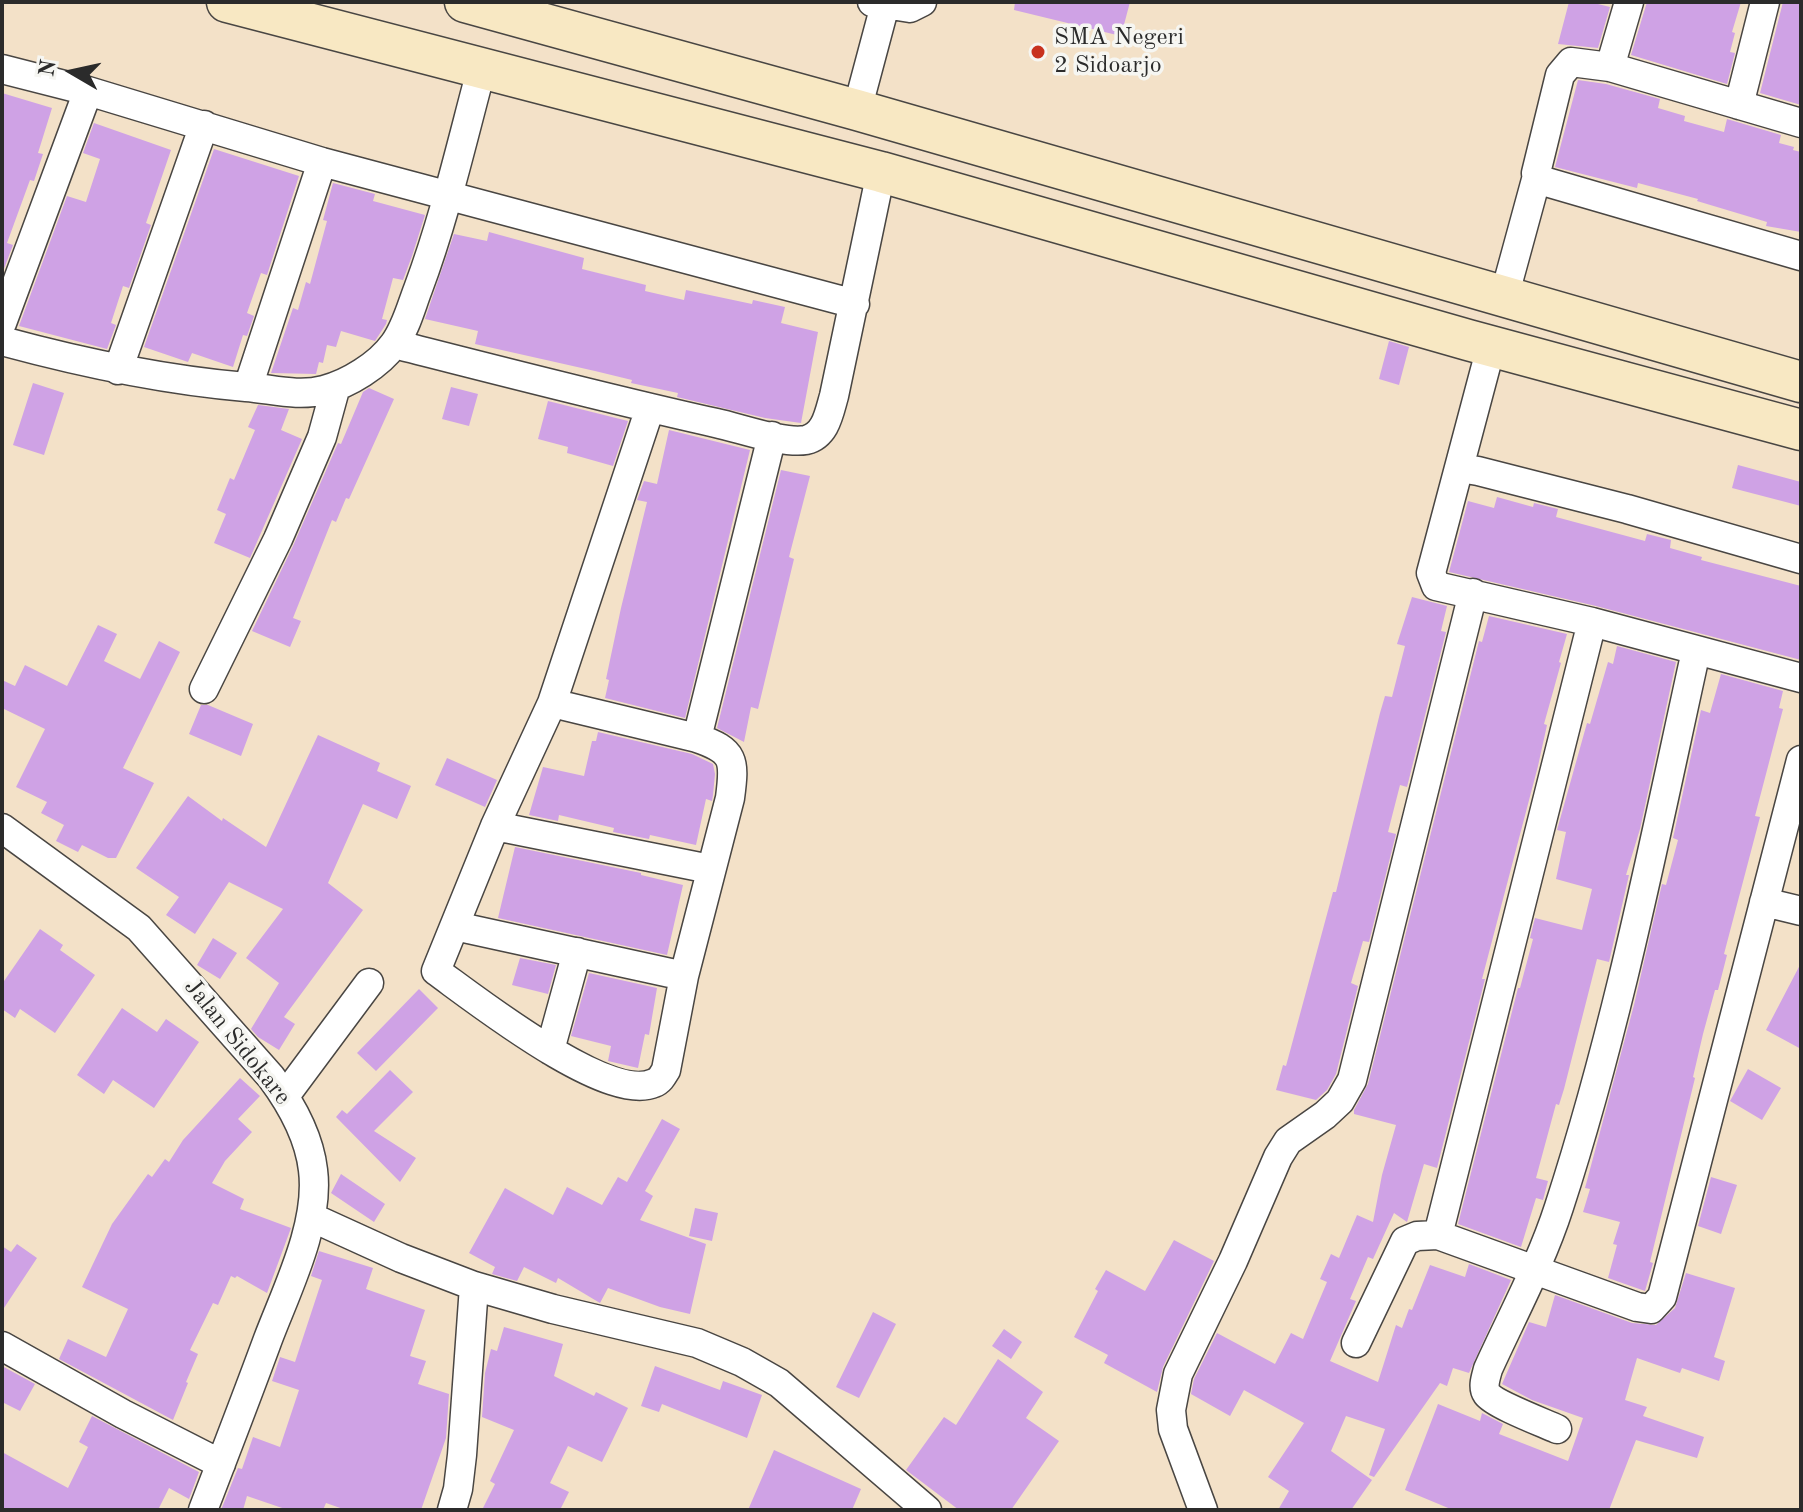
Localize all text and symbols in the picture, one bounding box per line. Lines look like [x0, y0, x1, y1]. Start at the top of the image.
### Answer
place label: SMA Negeri 2 Sidoarjo [1054, 24, 1184, 80]
north arrow [32, 32, 112, 112]
marker: SMA Negeri 2 Sidoarjo [1029, 43, 1047, 61]
text: N [36, 58, 60, 78]
street label: Jalan Sidokare [177, 973, 297, 1111]

